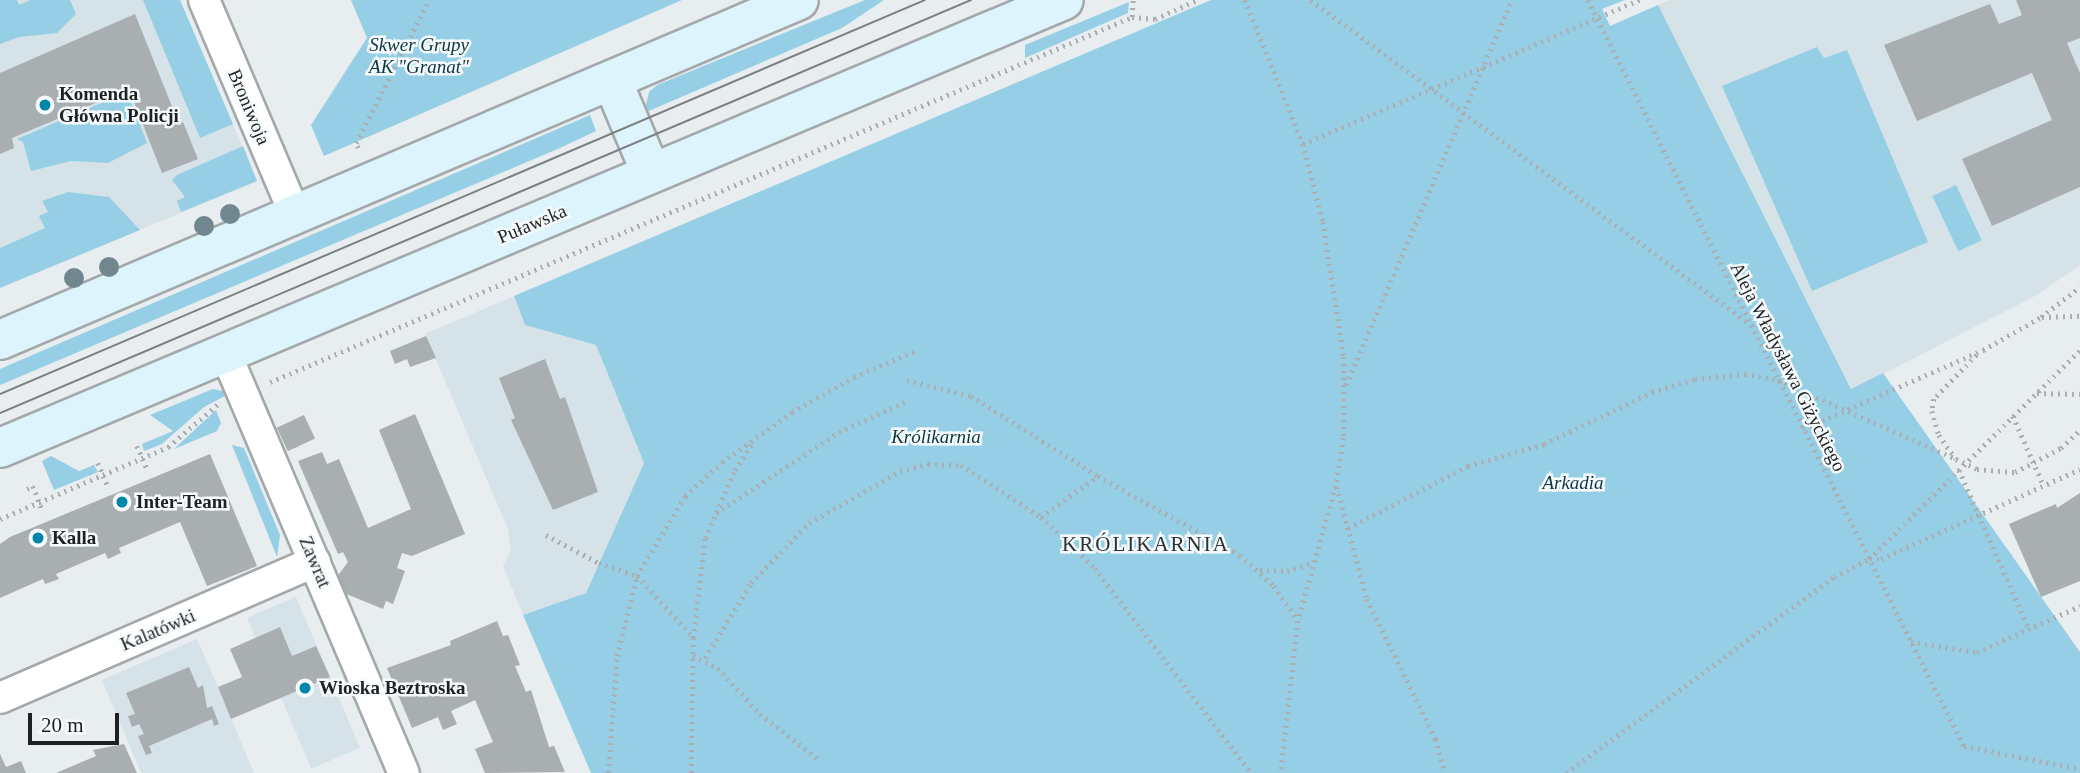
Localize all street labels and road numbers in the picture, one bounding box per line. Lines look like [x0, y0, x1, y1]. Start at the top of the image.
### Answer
street label: Broniwoja [223, 66, 275, 148]
street label: Puławska [494, 199, 570, 249]
street label: Aleja Władysława Giżyckiego [1725, 258, 1851, 476]
street label: Zawrat [294, 533, 336, 591]
street label: Kalatówki [117, 604, 199, 656]

